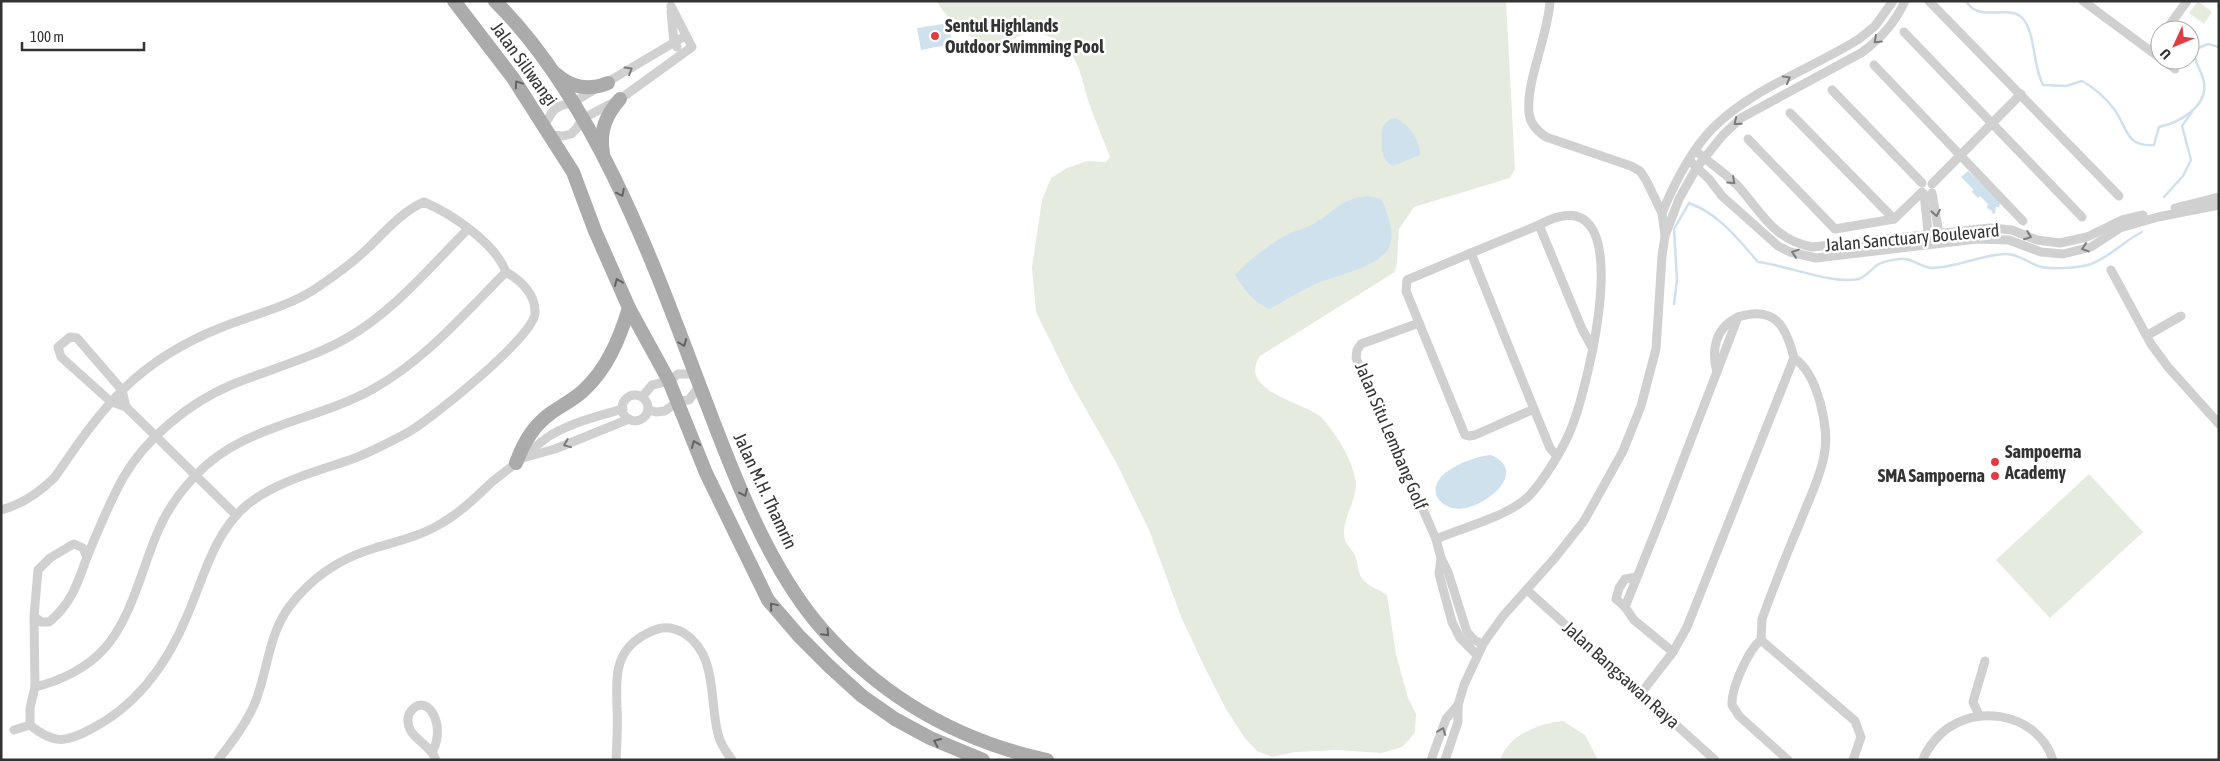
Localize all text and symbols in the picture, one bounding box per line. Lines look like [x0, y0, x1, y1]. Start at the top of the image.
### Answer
place label: Sentul Highlands Outdoor Swimming Pool [945, 15, 1104, 57]
street label: Jalan Siliwangi [487, 18, 562, 110]
scale bar [22, 20, 145, 52]
north arrow [2150, 20, 2200, 70]
text: 100 m [30, 28, 64, 45]
marker: Sentul Highlands Outdoor Swimming Pool [929, 30, 941, 42]
one-way arrow [1874, 34, 1883, 43]
text: U [2157, 46, 2174, 63]
one-way arrow [624, 67, 633, 77]
one-way arrow [1782, 75, 1791, 85]
one-way arrow [515, 81, 524, 90]
one-way arrow [1734, 117, 1743, 126]
one-way arrow [1726, 175, 1735, 184]
one-way arrow [615, 187, 625, 196]
one-way arrow [1930, 209, 1940, 217]
street label: Jalan Sanctuary Boulevard [1824, 219, 2000, 256]
one-way arrow [2023, 230, 2032, 240]
one-way arrow [2081, 242, 2090, 252]
one-way arrow [1791, 249, 1800, 259]
one-way arrow [613, 278, 624, 287]
one-way arrow [676, 338, 687, 347]
street label: Jalan Situ Lembang Golf [1351, 359, 1432, 513]
street label: Jalan M.H. Thamrin [729, 429, 802, 552]
one-way arrow [563, 438, 572, 448]
one-way arrow [691, 440, 701, 449]
place label: Sampoerna Academy [2004, 441, 2081, 483]
marker: Sampoerna Academy [1989, 456, 2001, 468]
place label: SMA Sampoerna [1878, 465, 1985, 486]
marker: SMA Sampoerna [1989, 470, 2001, 482]
one-way arrow [737, 488, 748, 497]
one-way arrow [770, 603, 779, 612]
street label: Jalan Bangsawan Raya [1559, 617, 1684, 733]
one-way arrow [820, 627, 829, 636]
one-way arrow [1436, 727, 1446, 735]
one-way arrow [933, 737, 942, 748]

